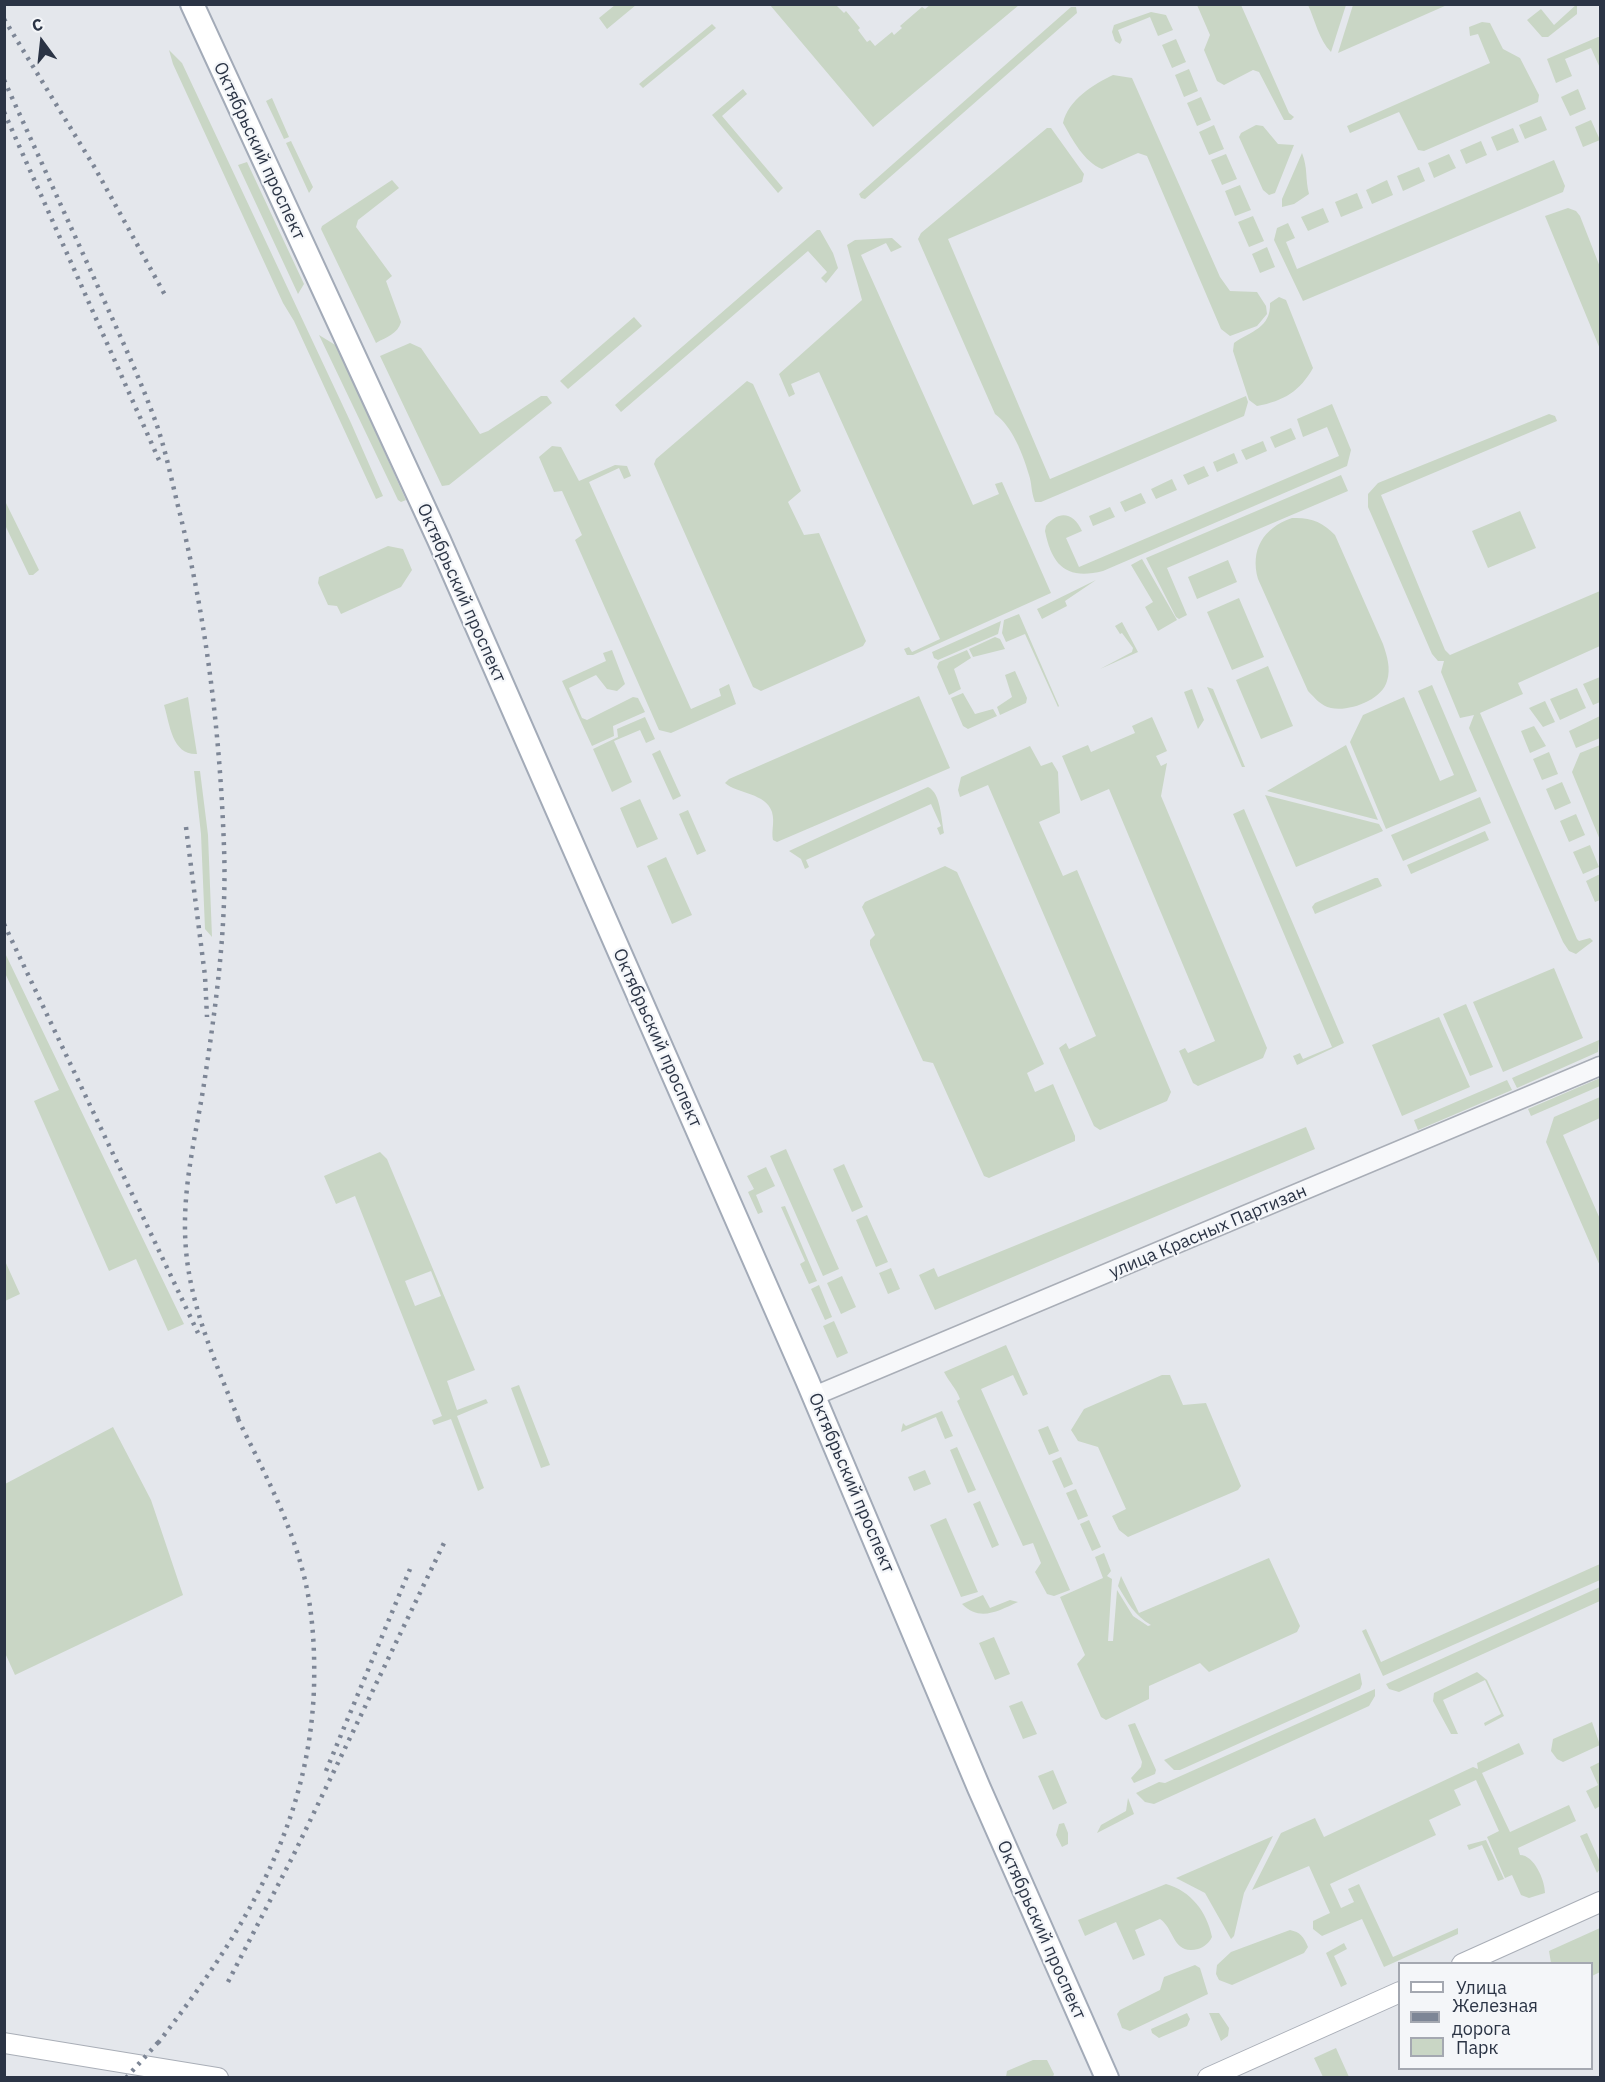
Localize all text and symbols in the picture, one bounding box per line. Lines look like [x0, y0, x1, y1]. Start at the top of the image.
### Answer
north arrow [12, 12, 72, 72]
text: С [30, 14, 45, 36]
street label: Октябрьский проспект [208, 59, 310, 243]
street label: Октябрьский проспект [412, 500, 510, 686]
street label: Октябрьский проспект [608, 945, 706, 1131]
street label: улица Красных Партизан [1106, 1181, 1310, 1283]
street label: Октябрьский проспект [803, 1390, 899, 1576]
street label: Октябрьский проспект [992, 1837, 1090, 2023]
legend [1398, 1962, 1593, 2070]
text: Улица [1456, 1976, 1507, 1999]
text: Железная дорога [1452, 1994, 1538, 2040]
text: Парк [1456, 2036, 1498, 2059]

